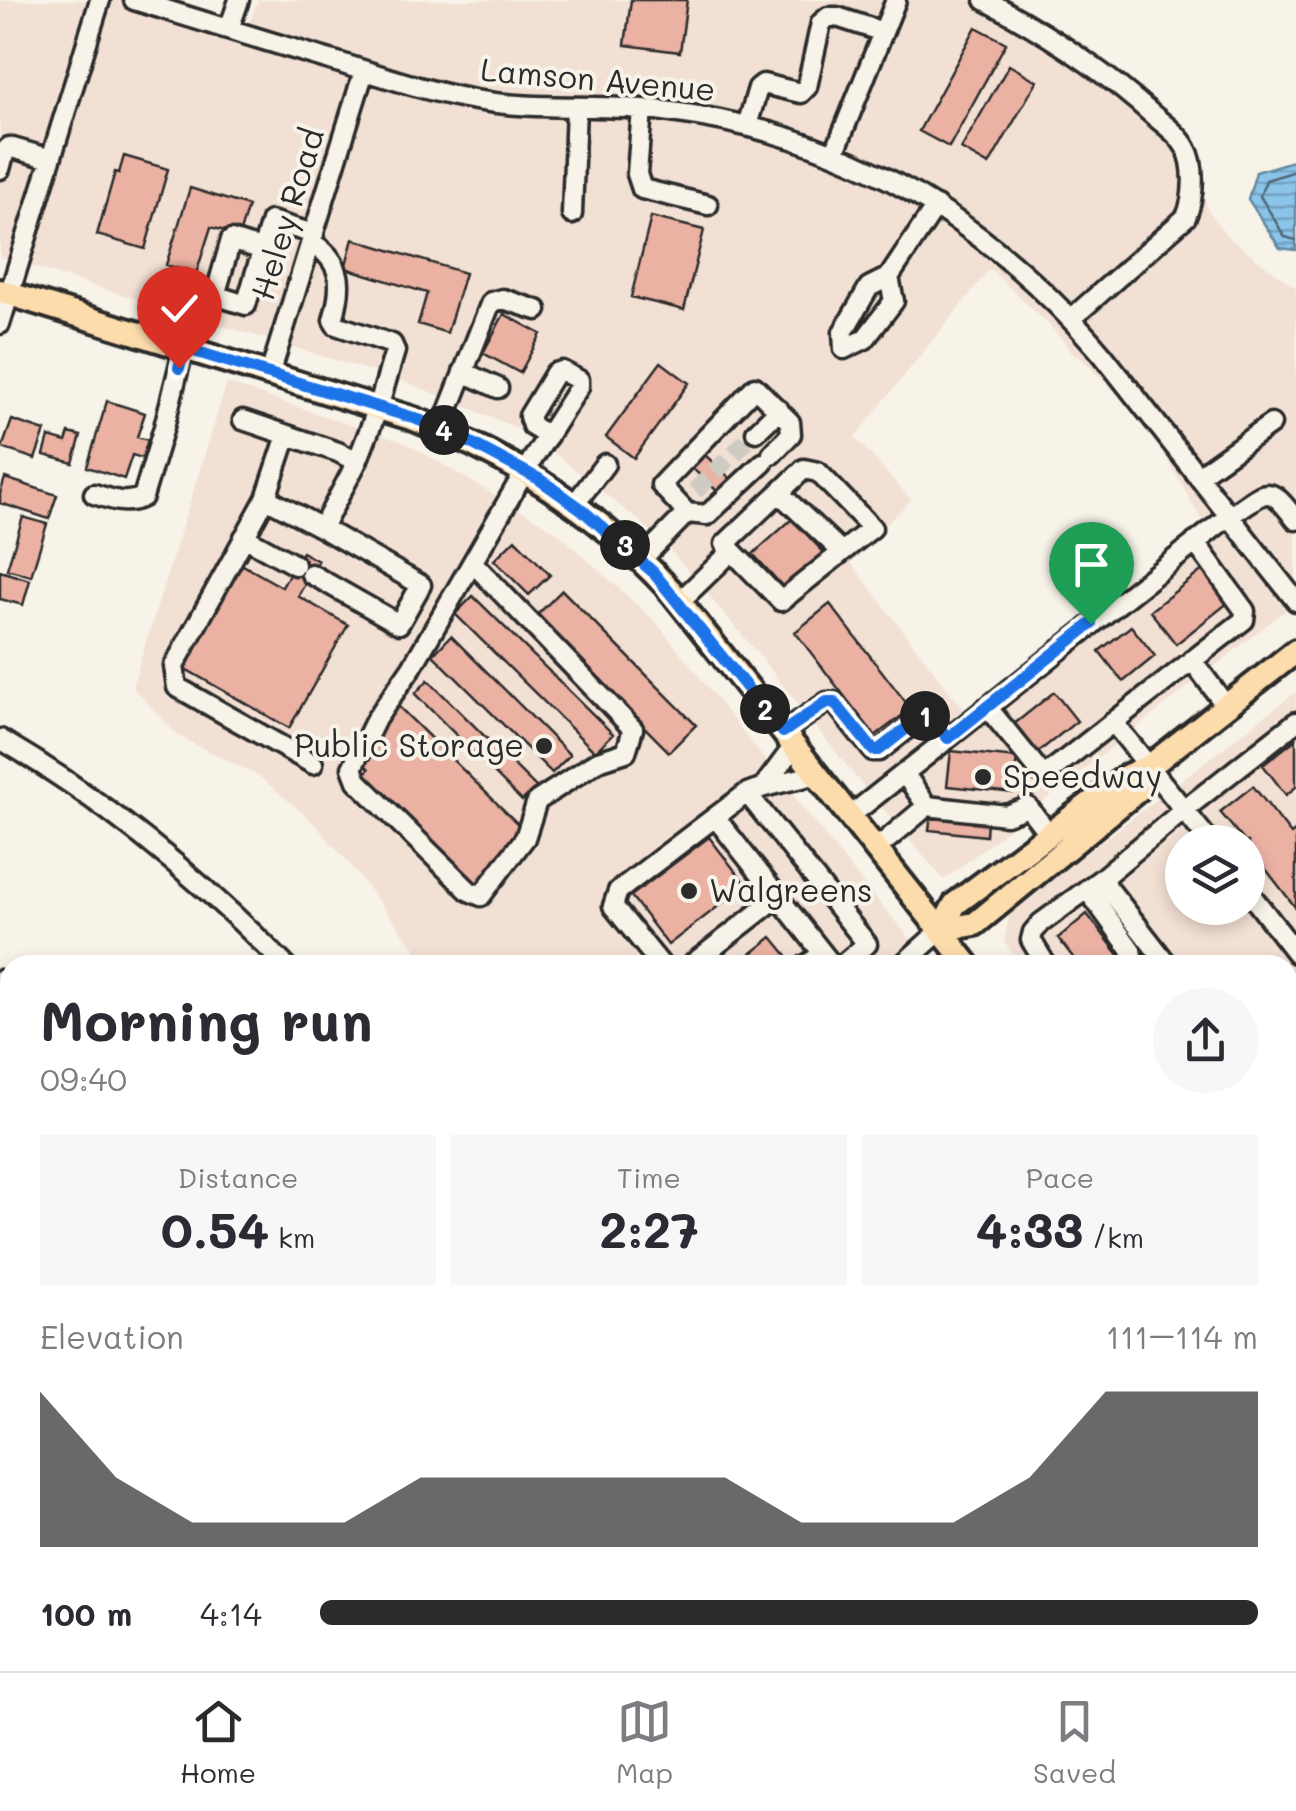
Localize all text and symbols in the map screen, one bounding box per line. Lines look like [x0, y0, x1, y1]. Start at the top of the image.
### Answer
street label: Lamson Avenue [479, 47, 717, 109]
street label: Heley Road [240, 123, 333, 305]
pin [137, 266, 222, 369]
icon: check [152, 281, 207, 336]
pin: 4 [419, 405, 469, 455]
text: 4 [435, 412, 453, 448]
pin: 3 [600, 520, 650, 570]
pin [1049, 522, 1134, 625]
text: 3 [617, 527, 633, 563]
icon: arrive [1064, 537, 1119, 592]
pin: 2 [740, 684, 790, 734]
text: 2 [757, 691, 773, 727]
pin: 1 [900, 691, 950, 741]
text: 1 [919, 698, 931, 734]
place label: Public Storage [294, 723, 524, 765]
marker: Public Storage [533, 735, 555, 757]
place label: Speedway [1003, 754, 1162, 797]
marker: Speedway [972, 766, 994, 788]
map controls [1165, 825, 1265, 925]
button: layers [1165, 825, 1265, 925]
place label: Walgreens [709, 868, 873, 910]
marker: Walgreens [678, 880, 700, 902]
text: Morning run [40, 983, 373, 1055]
button: share [1153, 988, 1258, 1093]
text: 09:40 [40, 1057, 127, 1099]
text: Distance [178, 1159, 298, 1195]
text: Time [617, 1159, 681, 1195]
text: Pace [1026, 1159, 1094, 1195]
text: 0.54 [161, 1195, 269, 1261]
text: 2:27 [599, 1195, 699, 1261]
text: 4:33 [976, 1195, 1083, 1261]
text: km [269, 1219, 315, 1255]
text: /km [1083, 1219, 1144, 1255]
text: Elevation [40, 1315, 184, 1357]
text: 111–114 m [1106, 1315, 1258, 1357]
text: 100 m [40, 1592, 132, 1634]
text: 4:14 [200, 1592, 262, 1634]
tab: Home [180, 1694, 256, 1790]
tab: Map [616, 1694, 673, 1790]
tab: Saved [1033, 1694, 1116, 1790]

